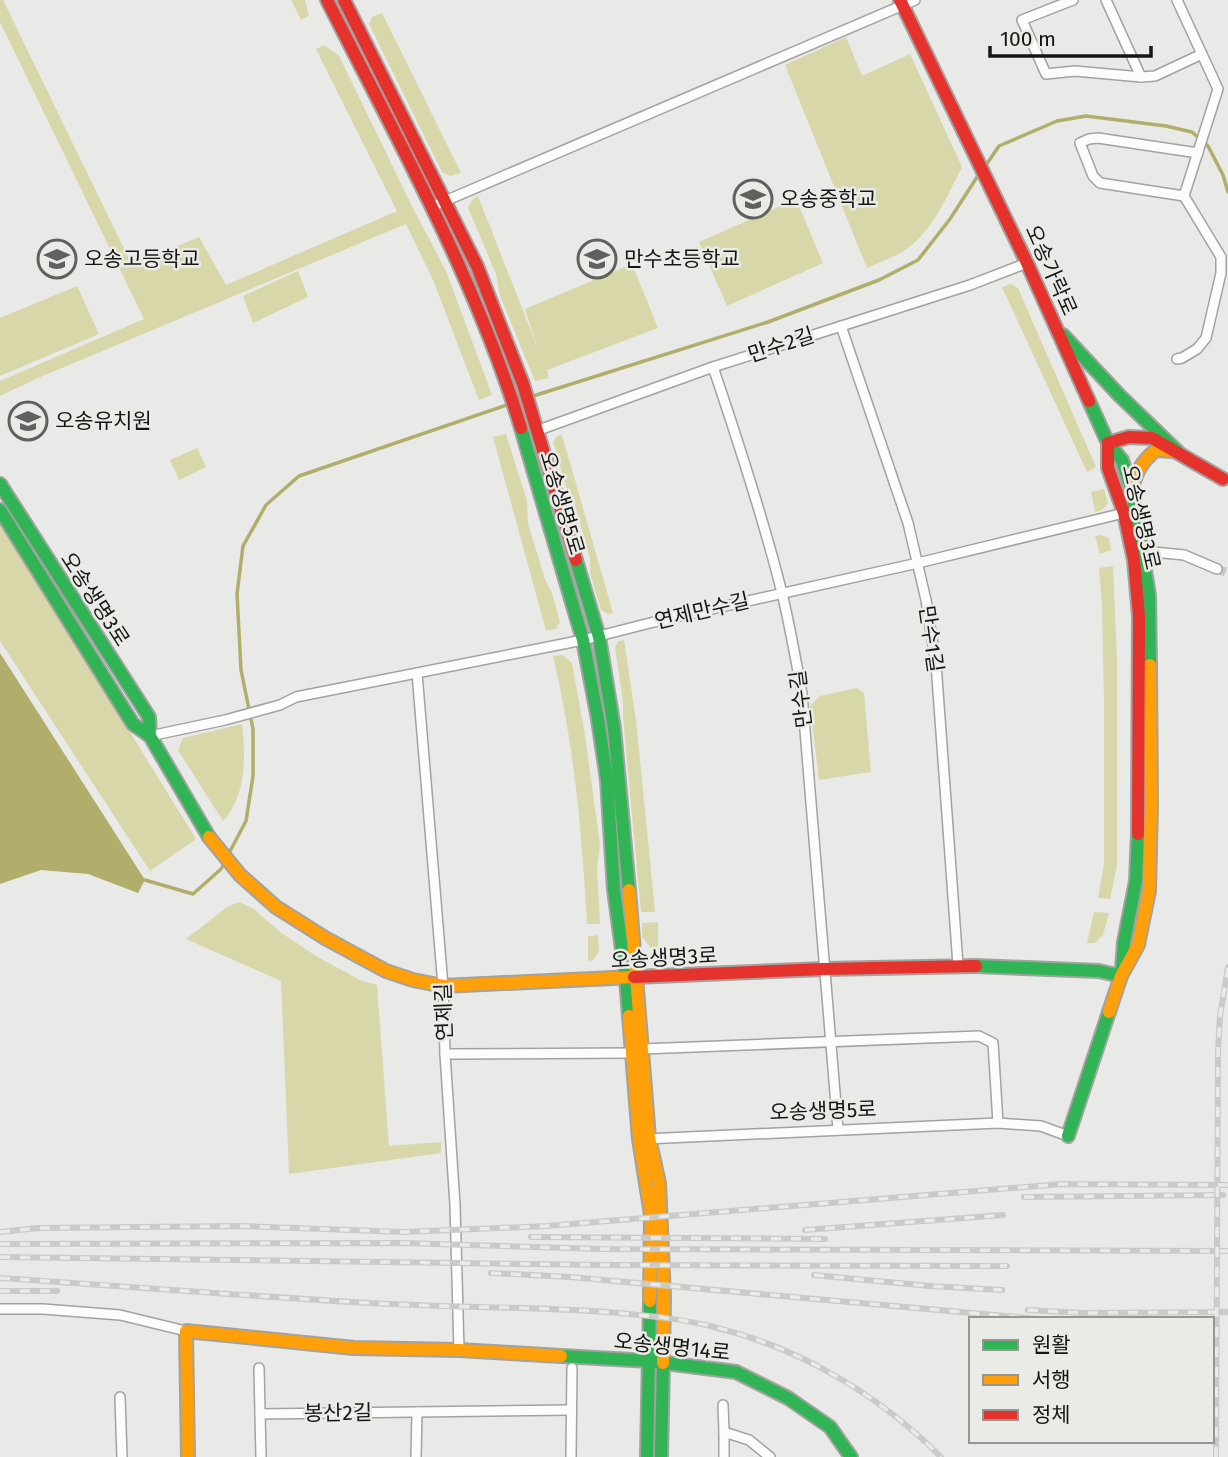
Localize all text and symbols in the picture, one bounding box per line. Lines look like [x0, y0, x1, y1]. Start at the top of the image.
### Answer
scale bar [990, 14, 1151, 58]
text: 100 m [1000, 26, 1056, 52]
school or university icon: 오송중학교 [732, 178, 774, 220]
place label: 오송중학교 [780, 186, 877, 212]
street label: 오송가락로 [1019, 221, 1083, 319]
school or university icon: 오송고등학교 [36, 238, 78, 280]
school or university icon: 만수초등학교 [576, 238, 618, 280]
place label: 오송고등학교 [84, 246, 200, 272]
place label: 만수초등학교 [624, 246, 740, 272]
street label: 만수2길 [744, 322, 818, 368]
school or university icon: 오송유치원 [7, 400, 49, 442]
place label: 오송유치원 [55, 408, 152, 434]
street label: 오송생명5로 [534, 448, 590, 558]
street label: 오송생명3로 [1116, 462, 1166, 572]
street label: 오송생명3로 [55, 547, 135, 651]
street label: 연제만수길 [652, 587, 752, 635]
street label: 만수1길 [913, 604, 949, 674]
street label: 만수길 [785, 669, 817, 729]
street label: 오송생명3로 [610, 942, 718, 974]
street label: 연제길 [430, 983, 458, 1041]
street label: 오송생명5로 [769, 1096, 877, 1126]
legend [969, 1317, 1214, 1443]
street label: 오송생명14로 [613, 1328, 731, 1366]
text: 원활 [1032, 1332, 1071, 1358]
text: 서행 [1032, 1367, 1071, 1393]
street label: 봉산2길 [304, 1399, 372, 1427]
text: 정체 [1032, 1402, 1071, 1428]

